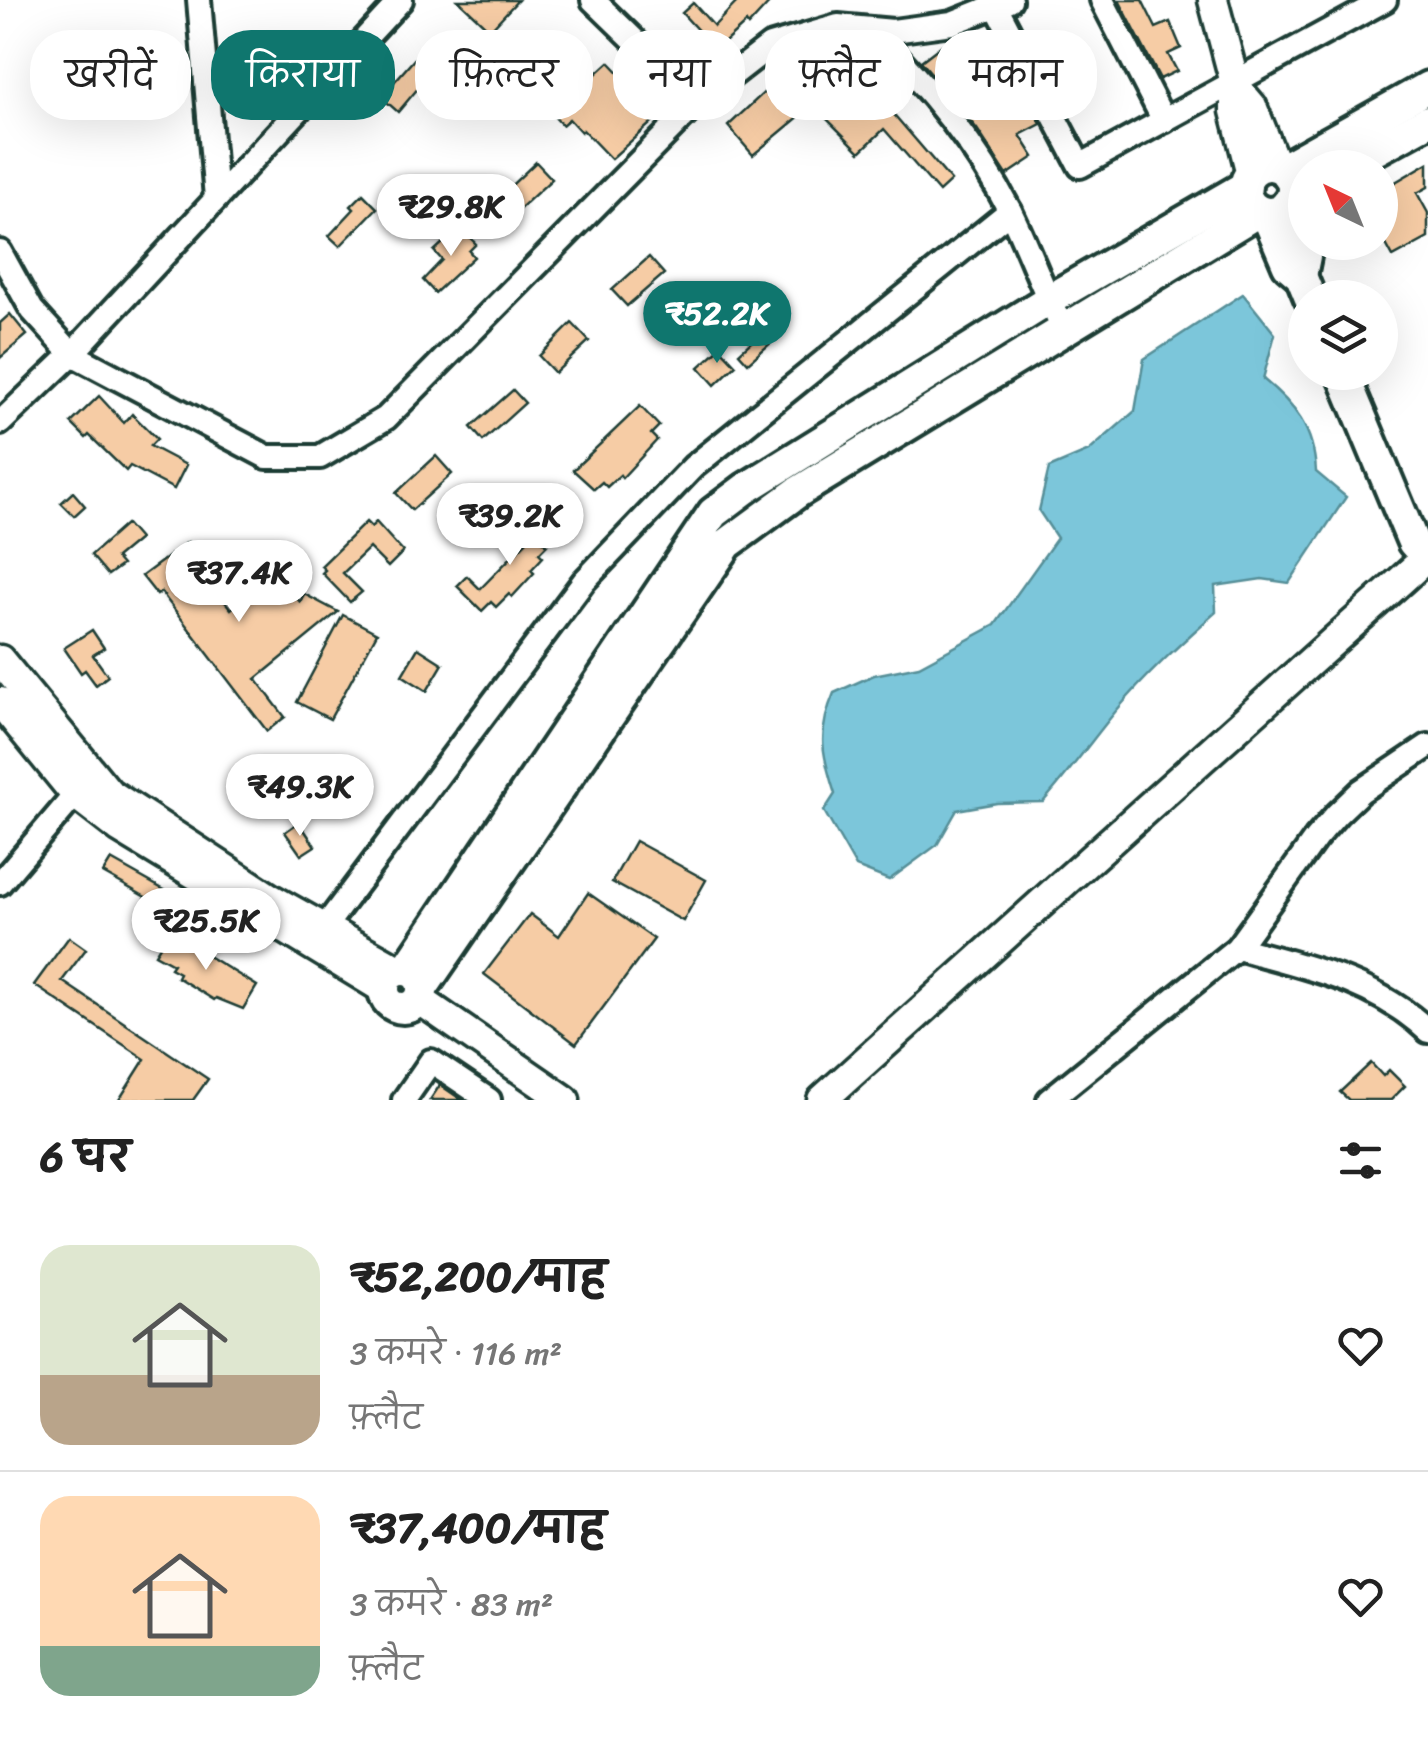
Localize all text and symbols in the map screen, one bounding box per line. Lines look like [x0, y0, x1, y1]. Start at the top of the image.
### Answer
chip: खरीदें [30, 30, 191, 120]
chip: किराया [211, 30, 395, 120]
chip: फ़िल्टर [415, 30, 593, 120]
chip: नया [613, 30, 745, 120]
chip: फ़्लैट [765, 30, 915, 120]
chip: मकान [935, 30, 1097, 120]
north arrow [1288, 150, 1398, 260]
map controls [1288, 150, 1398, 390]
pin: ₹29.8K [370, 174, 532, 259]
text: ₹29.8K [399, 178, 503, 235]
button: layers [1288, 280, 1398, 390]
pin: ₹52.2K [636, 281, 798, 366]
text: ₹52.2K [665, 285, 769, 342]
pin: ₹39.2K [429, 483, 591, 568]
text: ₹39.2K [459, 487, 561, 544]
pin: ₹37.4K [158, 540, 320, 625]
text: ₹37.4K [188, 544, 290, 601]
pin: ₹49.3K [219, 754, 381, 839]
text: ₹49.3K [248, 758, 352, 815]
pin: ₹25.5K [125, 888, 287, 973]
text: ₹25.5K [154, 892, 258, 949]
text: 6 घर [40, 1120, 131, 1194]
icon: filters [1333, 1133, 1388, 1188]
text: ₹52,200/माह [350, 1240, 607, 1314]
icon: home [120, 1285, 240, 1405]
icon: heart [1333, 1318, 1388, 1373]
text: 3 कमरे · 116 m² [350, 1325, 562, 1382]
text: फ़्लैट [350, 1390, 423, 1447]
text: ₹37,400/माह [350, 1491, 606, 1565]
icon: home [120, 1536, 240, 1656]
icon: heart [1333, 1569, 1388, 1624]
text: 3 कमरे · 83 m² [350, 1576, 553, 1633]
text: फ़्लैट [350, 1641, 423, 1698]

